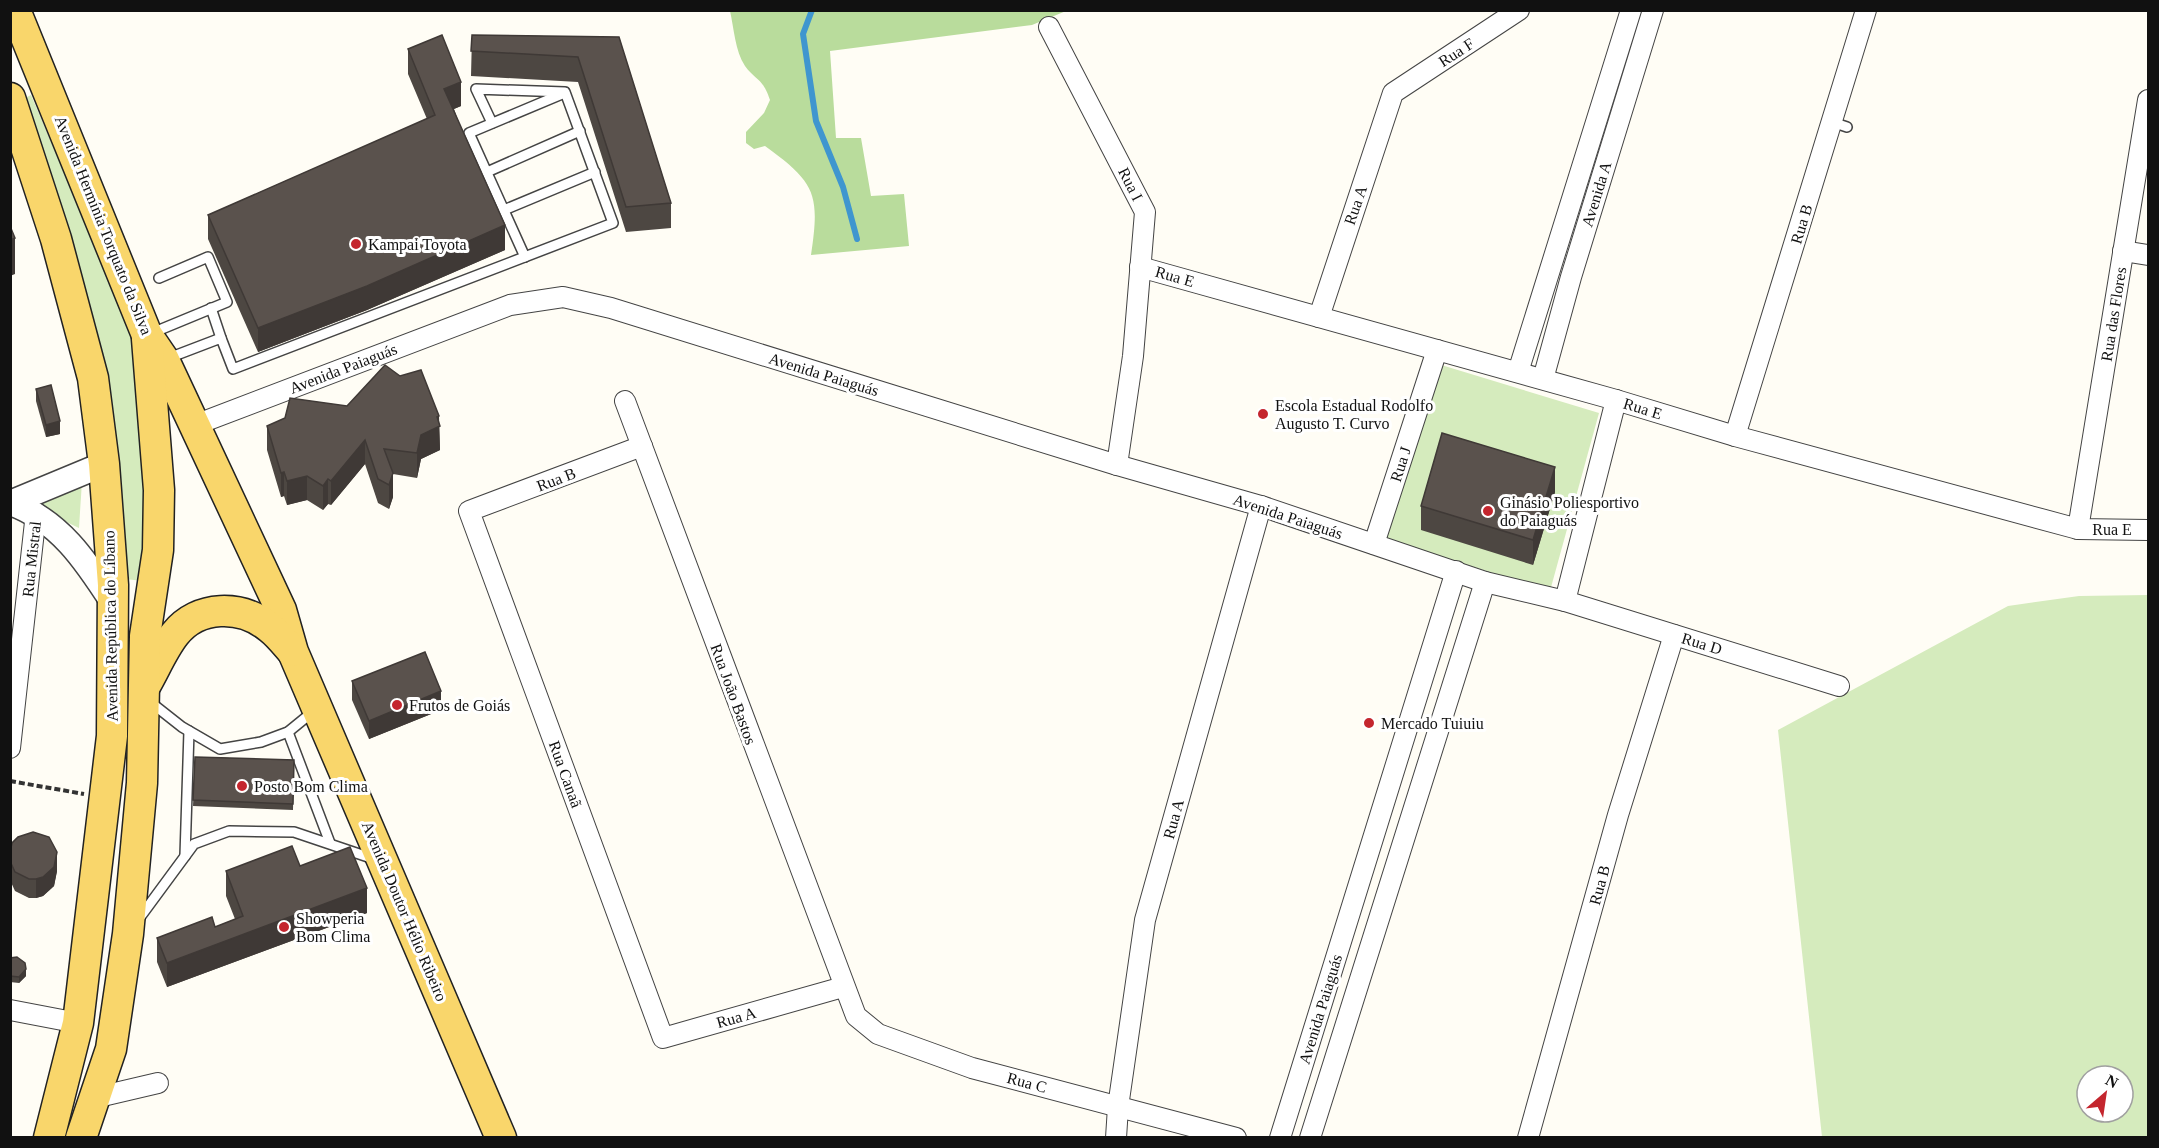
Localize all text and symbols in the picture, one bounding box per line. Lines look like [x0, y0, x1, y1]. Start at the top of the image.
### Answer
street label: Rua F [1435, 35, 1477, 70]
street label: Avenida Hermínia Torquato da Silva [51, 113, 155, 338]
street label: Avenida A [1578, 159, 1615, 229]
street label: Rua I [1115, 165, 1146, 204]
street label: Rua A [1341, 183, 1370, 227]
street label: Rua B [1787, 202, 1816, 246]
place label: Kampai Toyota [368, 236, 467, 254]
marker: Kampai Toyota [349, 237, 363, 251]
street label: Rua E [1154, 263, 1196, 290]
street label: Rua das Flores [2098, 266, 2129, 362]
street label: Avenida Paiaguás [287, 340, 400, 398]
street label: Avenida Paiaguás [767, 350, 881, 400]
street label: Rua E [1621, 395, 1664, 422]
place label: Escola Estadual Rodolfo Augusto T. Curvo [1275, 397, 1433, 433]
marker: Escola Estadual Rodolfo Augusto T. Curvo [1256, 407, 1270, 421]
street label: Rua J [1387, 444, 1414, 484]
street label: Rua B [534, 464, 578, 495]
street label: Avenida Paiaguás [1231, 491, 1345, 543]
place label: Ginásio Poliesportivo do Paiaguás [1500, 494, 1639, 530]
marker: Ginásio Poliesportivo do Paiaguás [1481, 504, 1495, 518]
street label: Rua Mistral [19, 520, 44, 598]
street label: Rua E [2092, 521, 2132, 538]
street label: Avenida República do Líbano [100, 530, 122, 722]
street label: Rua D [1680, 629, 1724, 658]
street label: Rua João Bastos [707, 642, 760, 747]
place label: Frutos de Goiás [409, 697, 510, 714]
marker: Frutos de Goiás [390, 698, 404, 712]
place label: Mercado Tuiuiu [1381, 715, 1484, 732]
marker: Mercado Tuiuiu [1362, 716, 1376, 730]
street label: Rua Canaã [546, 738, 585, 810]
place label: Posto Bom Clima [254, 778, 368, 795]
marker: Posto Bom Clima [235, 779, 249, 793]
street label: Rua A [1160, 797, 1187, 841]
street label: Avenida Doutor Hélio Ribeiro [359, 819, 450, 1004]
street label: Rua B [1586, 863, 1613, 907]
place label: Showperia Bom Clima [296, 910, 370, 945]
marker: Showperia Bom Clima [277, 920, 291, 934]
street label: Avenida Paiaguás [1296, 952, 1346, 1066]
street label: Rua A [714, 1004, 758, 1031]
north arrow [2075, 1064, 2135, 1124]
street label: Rua C [1005, 1069, 1049, 1096]
text: N [2103, 1071, 2122, 1092]

